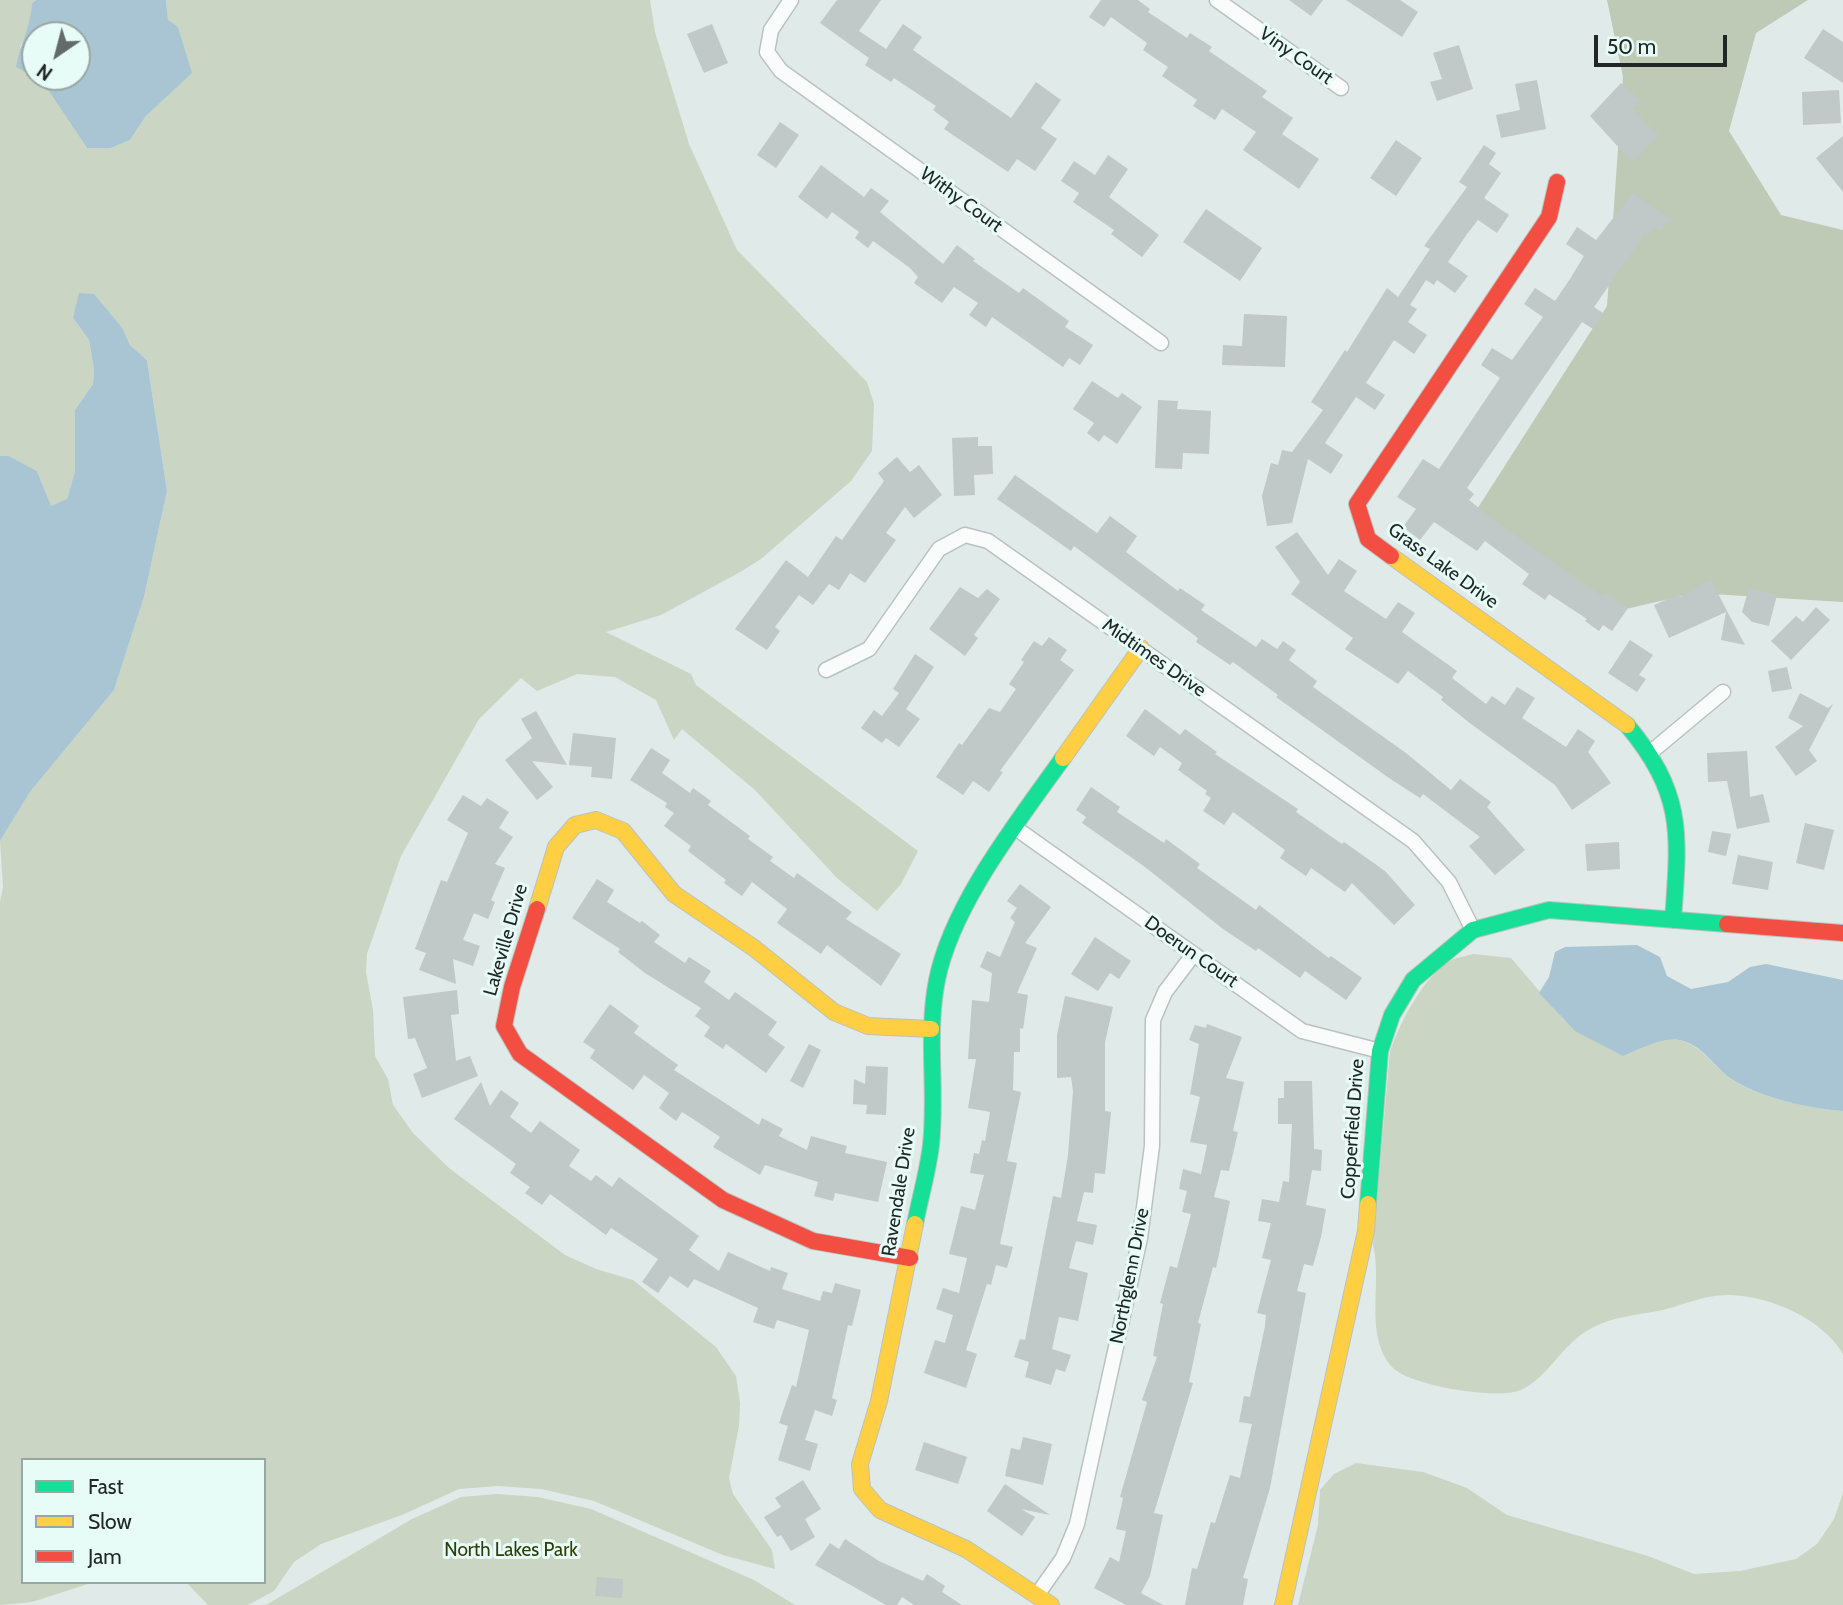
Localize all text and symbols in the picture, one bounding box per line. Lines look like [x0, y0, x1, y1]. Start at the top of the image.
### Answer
north arrow [21, 21, 91, 91]
scale bar [1598, 21, 1731, 65]
street label: Viny Court [1255, 22, 1337, 90]
text: 50 m [1607, 34, 1656, 59]
text: N [33, 59, 57, 85]
street label: Withy Court [915, 162, 1007, 238]
street label: Grass Lake Drive [1383, 518, 1503, 614]
street label: Midtimes Drive [1098, 614, 1210, 702]
street label: Lakeville Drive [479, 881, 533, 999]
street label: Doerun Court [1140, 911, 1242, 993]
street label: Copperfield Drive [1337, 1058, 1369, 1200]
street label: Ravendale Drive [878, 1126, 920, 1258]
street label: Northglenn Drive [1106, 1206, 1154, 1346]
legend [21, 1458, 266, 1584]
text: Fast [88, 1474, 124, 1499]
text: Slow [88, 1509, 132, 1534]
park label: North Lakes Park [444, 1539, 578, 1561]
text: Jam [88, 1544, 122, 1569]

